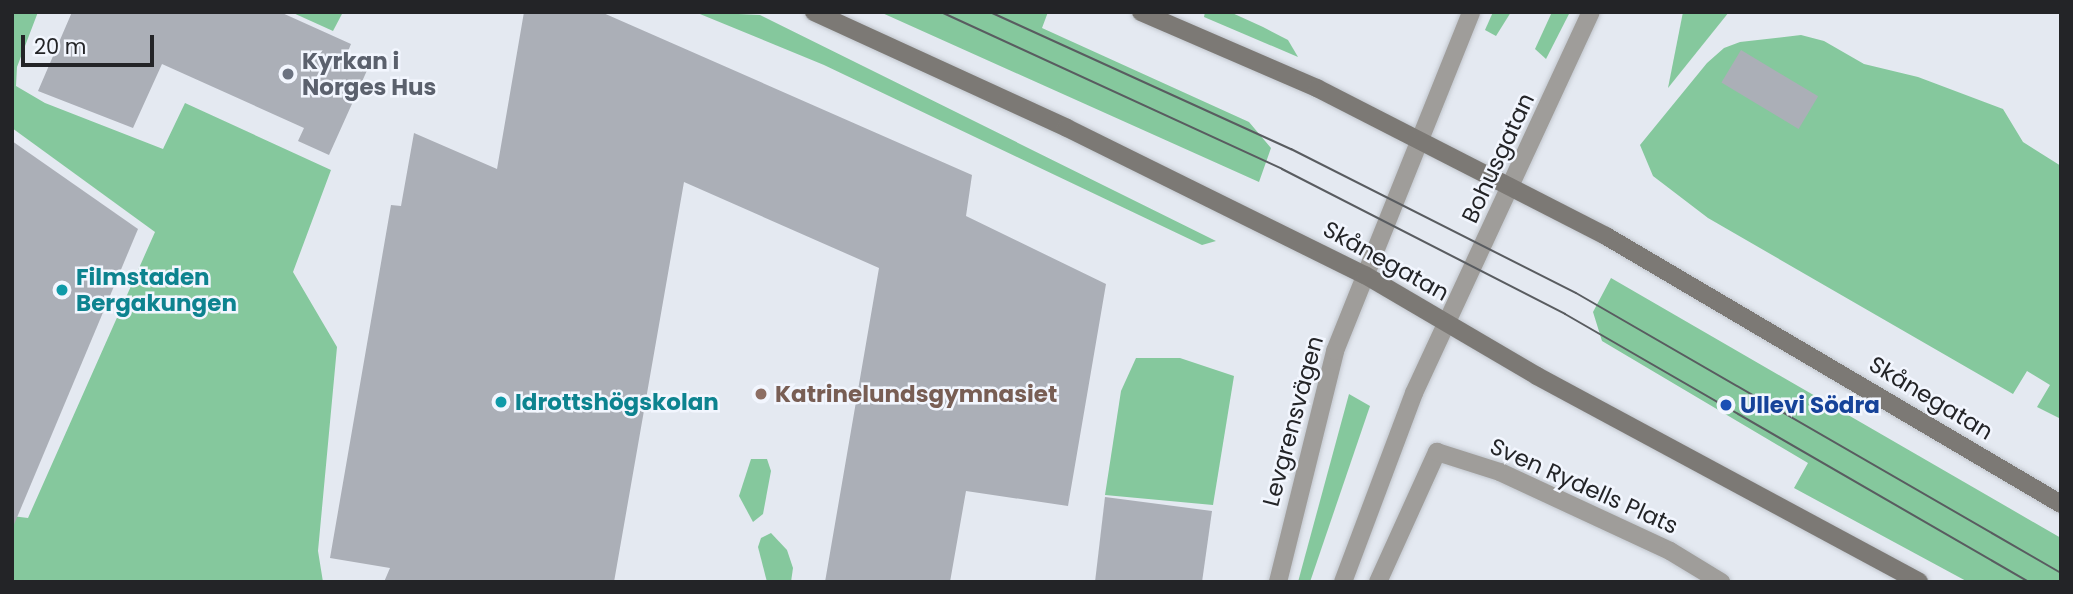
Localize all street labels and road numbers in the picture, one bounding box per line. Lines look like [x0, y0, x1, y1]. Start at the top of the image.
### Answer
street label: Bohusgatan [1456, 89, 1540, 227]
street label: Skånegatan [1318, 215, 1454, 307]
street label: Levgrensvägen [1257, 333, 1329, 509]
street label: Skånegatan [1864, 350, 1998, 446]
street label: Sven Rydells Plats [1486, 432, 1682, 540]

